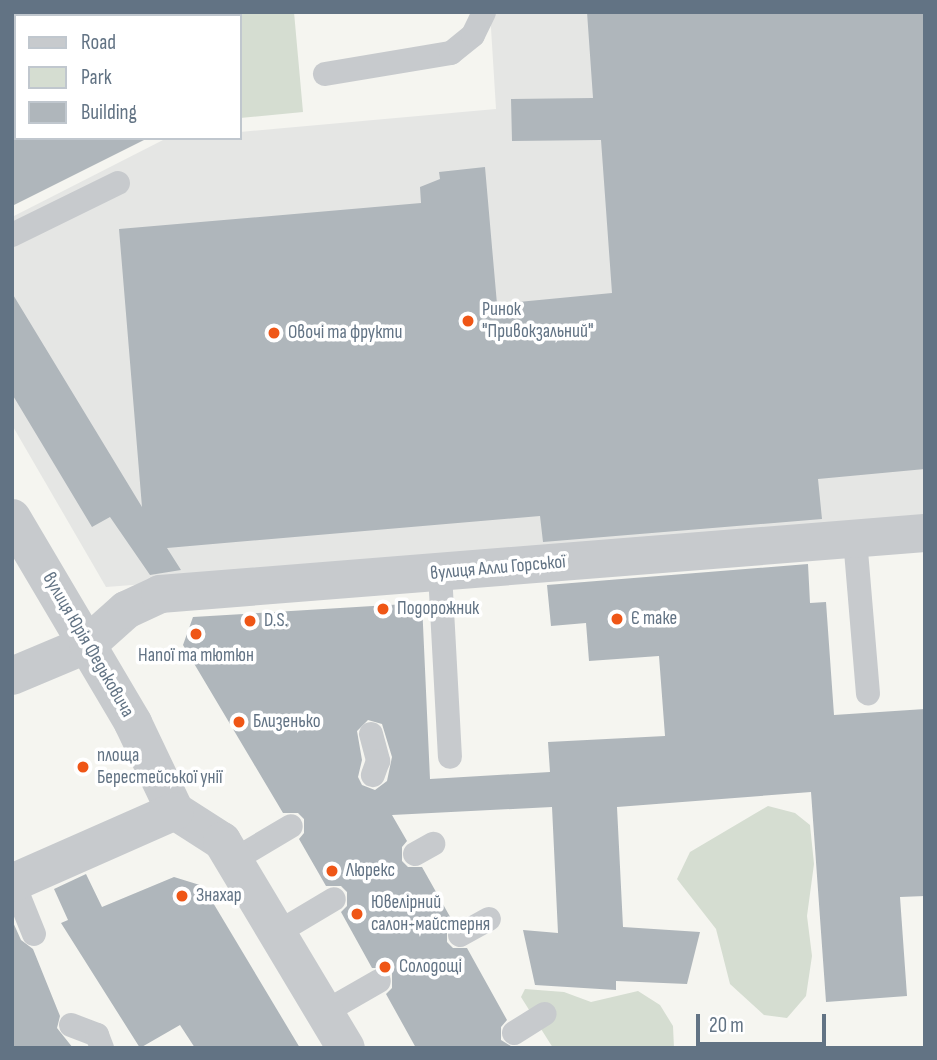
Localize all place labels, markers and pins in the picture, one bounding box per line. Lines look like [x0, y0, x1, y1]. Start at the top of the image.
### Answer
place label: Ринок "Привокзальний" [482, 299, 593, 343]
marker: Ринок "Привокзальний" [460, 313, 476, 329]
place label: Овочі та фрукти [288, 322, 402, 344]
marker: Овочі та фрукти [266, 325, 282, 341]
place label: Подорожник [397, 598, 479, 620]
marker: Подорожник [375, 601, 391, 617]
place label: Є таке [631, 608, 677, 630]
place label: D.S. [264, 610, 288, 632]
marker: Є таке [609, 611, 625, 627]
marker: D.S. [242, 613, 258, 629]
marker: Напої та тютюн [188, 626, 204, 642]
place label: Напої та тютюн [138, 645, 254, 667]
place label: Близенько [253, 711, 321, 733]
marker: Близенько [231, 714, 247, 730]
place label: площа Берестейської унії [97, 745, 223, 789]
marker: площа Берестейської унії [75, 759, 91, 775]
place label: Люрекс [346, 860, 395, 882]
marker: Люрекс [324, 863, 340, 879]
place label: Знахар [196, 885, 242, 907]
marker: Знахар [174, 888, 190, 904]
place label: Ювелірний салон-майстерня [371, 892, 490, 936]
marker: Ювелірний салон-майстерня [349, 906, 365, 922]
place label: Солодощі [399, 956, 462, 978]
marker: Солодощі [377, 959, 393, 975]

